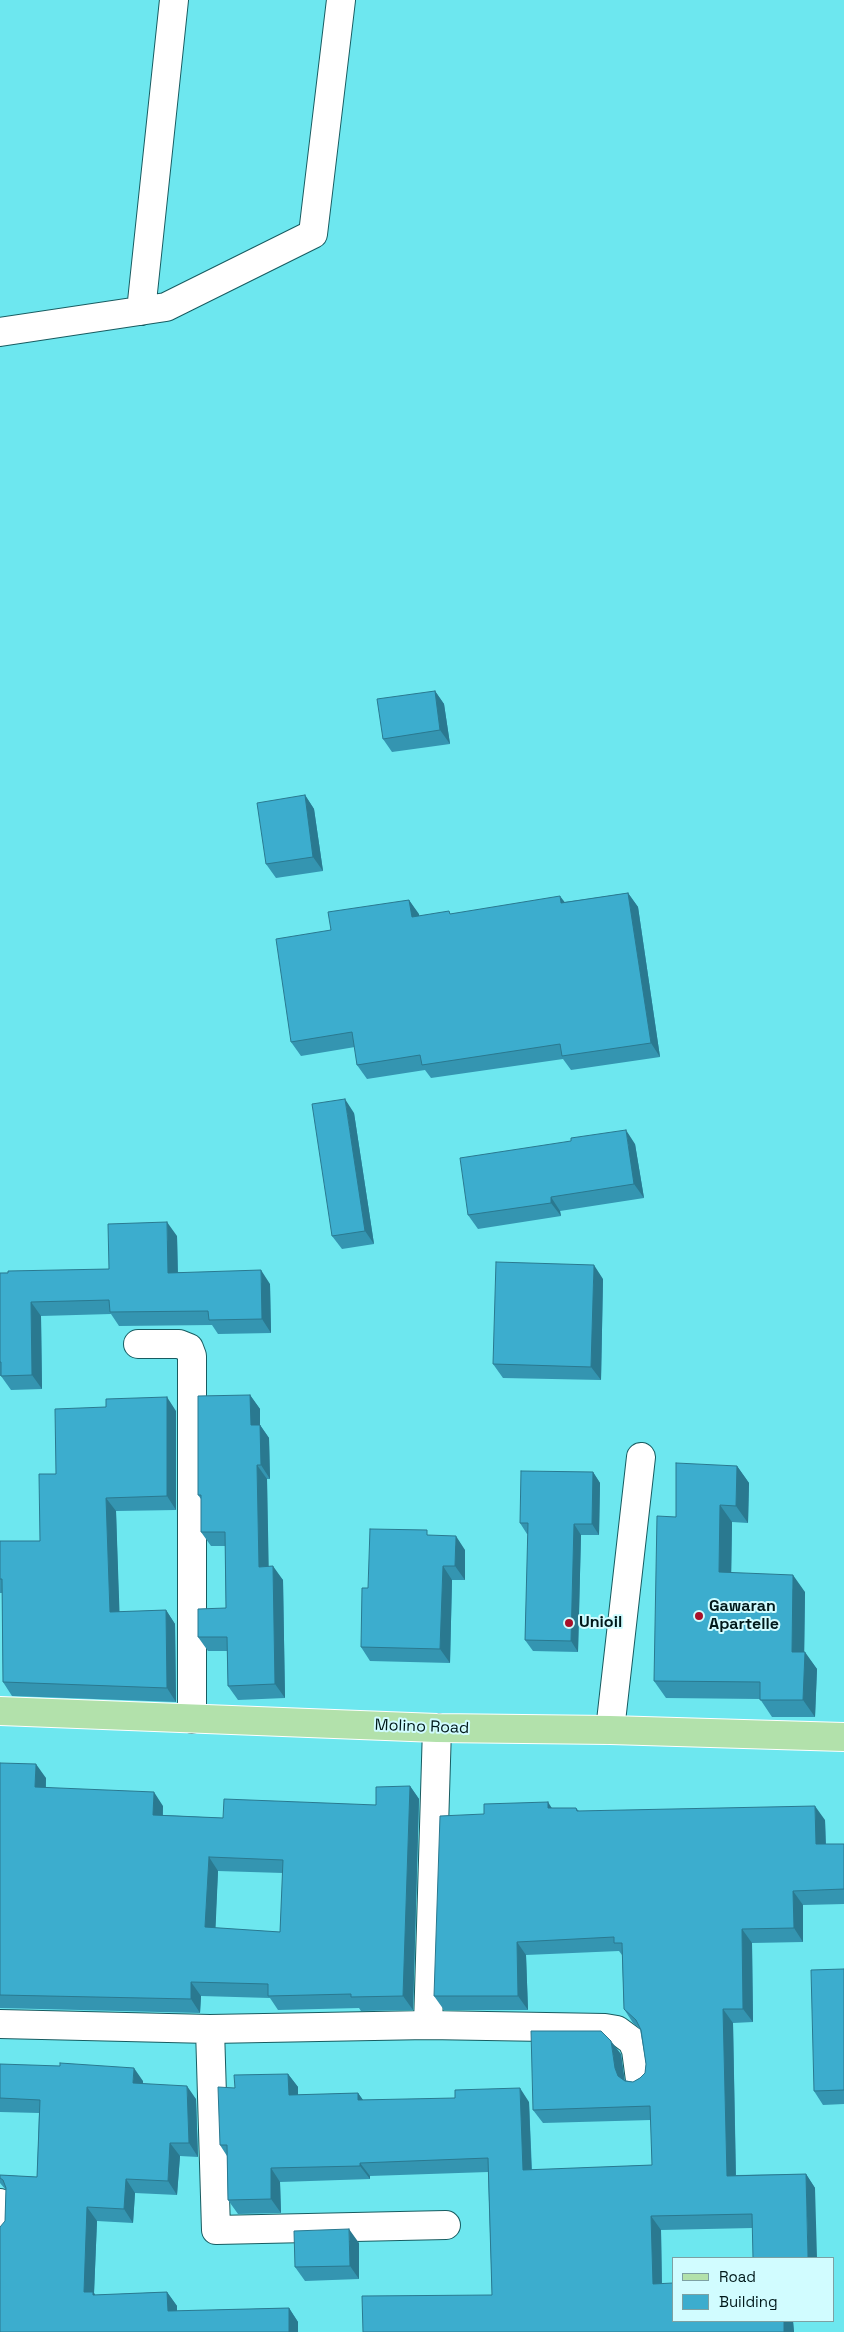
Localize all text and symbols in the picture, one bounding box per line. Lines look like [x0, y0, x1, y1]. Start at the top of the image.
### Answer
place label: Gawaran Apartelle [709, 1597, 779, 1635]
marker: Gawaran Apartelle [693, 1610, 705, 1622]
place label: Unioil [579, 1613, 622, 1633]
marker: Unioil [563, 1617, 575, 1629]
street label: Molino Road [374, 1716, 470, 1738]
legend [672, 2257, 834, 2322]
text: Road [719, 2267, 756, 2286]
text: Building [719, 2292, 778, 2311]

